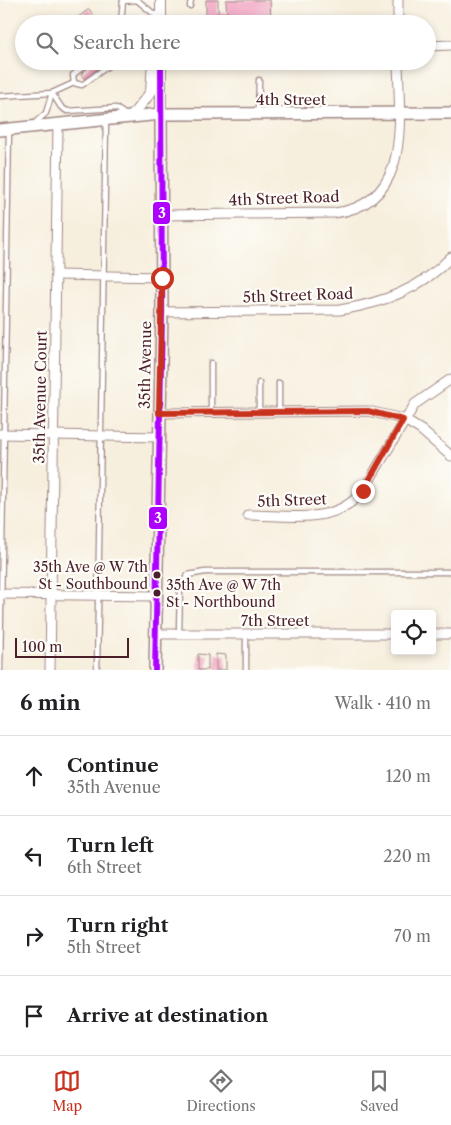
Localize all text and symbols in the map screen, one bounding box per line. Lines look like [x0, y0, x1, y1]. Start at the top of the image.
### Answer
search box [15, 15, 436, 70]
icon: search [33, 29, 61, 57]
text: Search here [73, 31, 181, 54]
street label: 4th Street [256, 90, 327, 109]
street label: 4th Street Road [228, 187, 340, 209]
line badge: 3 [152, 201, 171, 225]
text: 3 [158, 204, 166, 222]
route start [151, 267, 174, 290]
street label: 5th Street Road [242, 284, 354, 306]
street label: 35th Avenue [135, 321, 155, 409]
street label: 35th Avenue Court [29, 329, 51, 464]
route end [352, 480, 375, 503]
street label: 5th Street [257, 489, 328, 511]
line badge: 3 [148, 506, 168, 530]
text: 3 [154, 509, 162, 527]
place label: 35th Ave @ W 7th St - Southbound [33, 558, 148, 593]
marker: 35th Ave @ W 7th St - Southbound [152, 570, 162, 580]
place label: 35th Ave @ W 7th St - Northbound [166, 576, 281, 611]
marker: 35th Ave @ W 7th St - Northbound [152, 588, 162, 598]
map controls [391, 610, 436, 655]
button: locate [391, 610, 436, 655]
street label: 7th Street [241, 611, 310, 630]
scale bar [15, 635, 129, 658]
text: 100 m [22, 638, 62, 656]
text: 6 min [20, 690, 81, 715]
text: Walk · 410 m [334, 693, 431, 713]
text: Continue [67, 754, 159, 777]
icon: ahead [20, 762, 48, 790]
text: 120 m [386, 766, 431, 786]
text: 35th Avenue [67, 777, 161, 797]
text: Turn left [67, 834, 154, 857]
icon: left [20, 842, 48, 870]
text: 220 m [383, 846, 431, 866]
text: 6th Street [67, 857, 142, 877]
text: Turn right [67, 914, 168, 937]
icon: right [20, 922, 48, 950]
text: 70 m [394, 926, 431, 946]
text: 5th Street [67, 937, 141, 957]
icon: arrive [20, 1002, 48, 1030]
text: Arrive at destination [67, 1004, 268, 1027]
tab: Map [52, 1067, 82, 1115]
tab: Directions [186, 1067, 256, 1115]
tab: Saved [360, 1067, 399, 1115]

